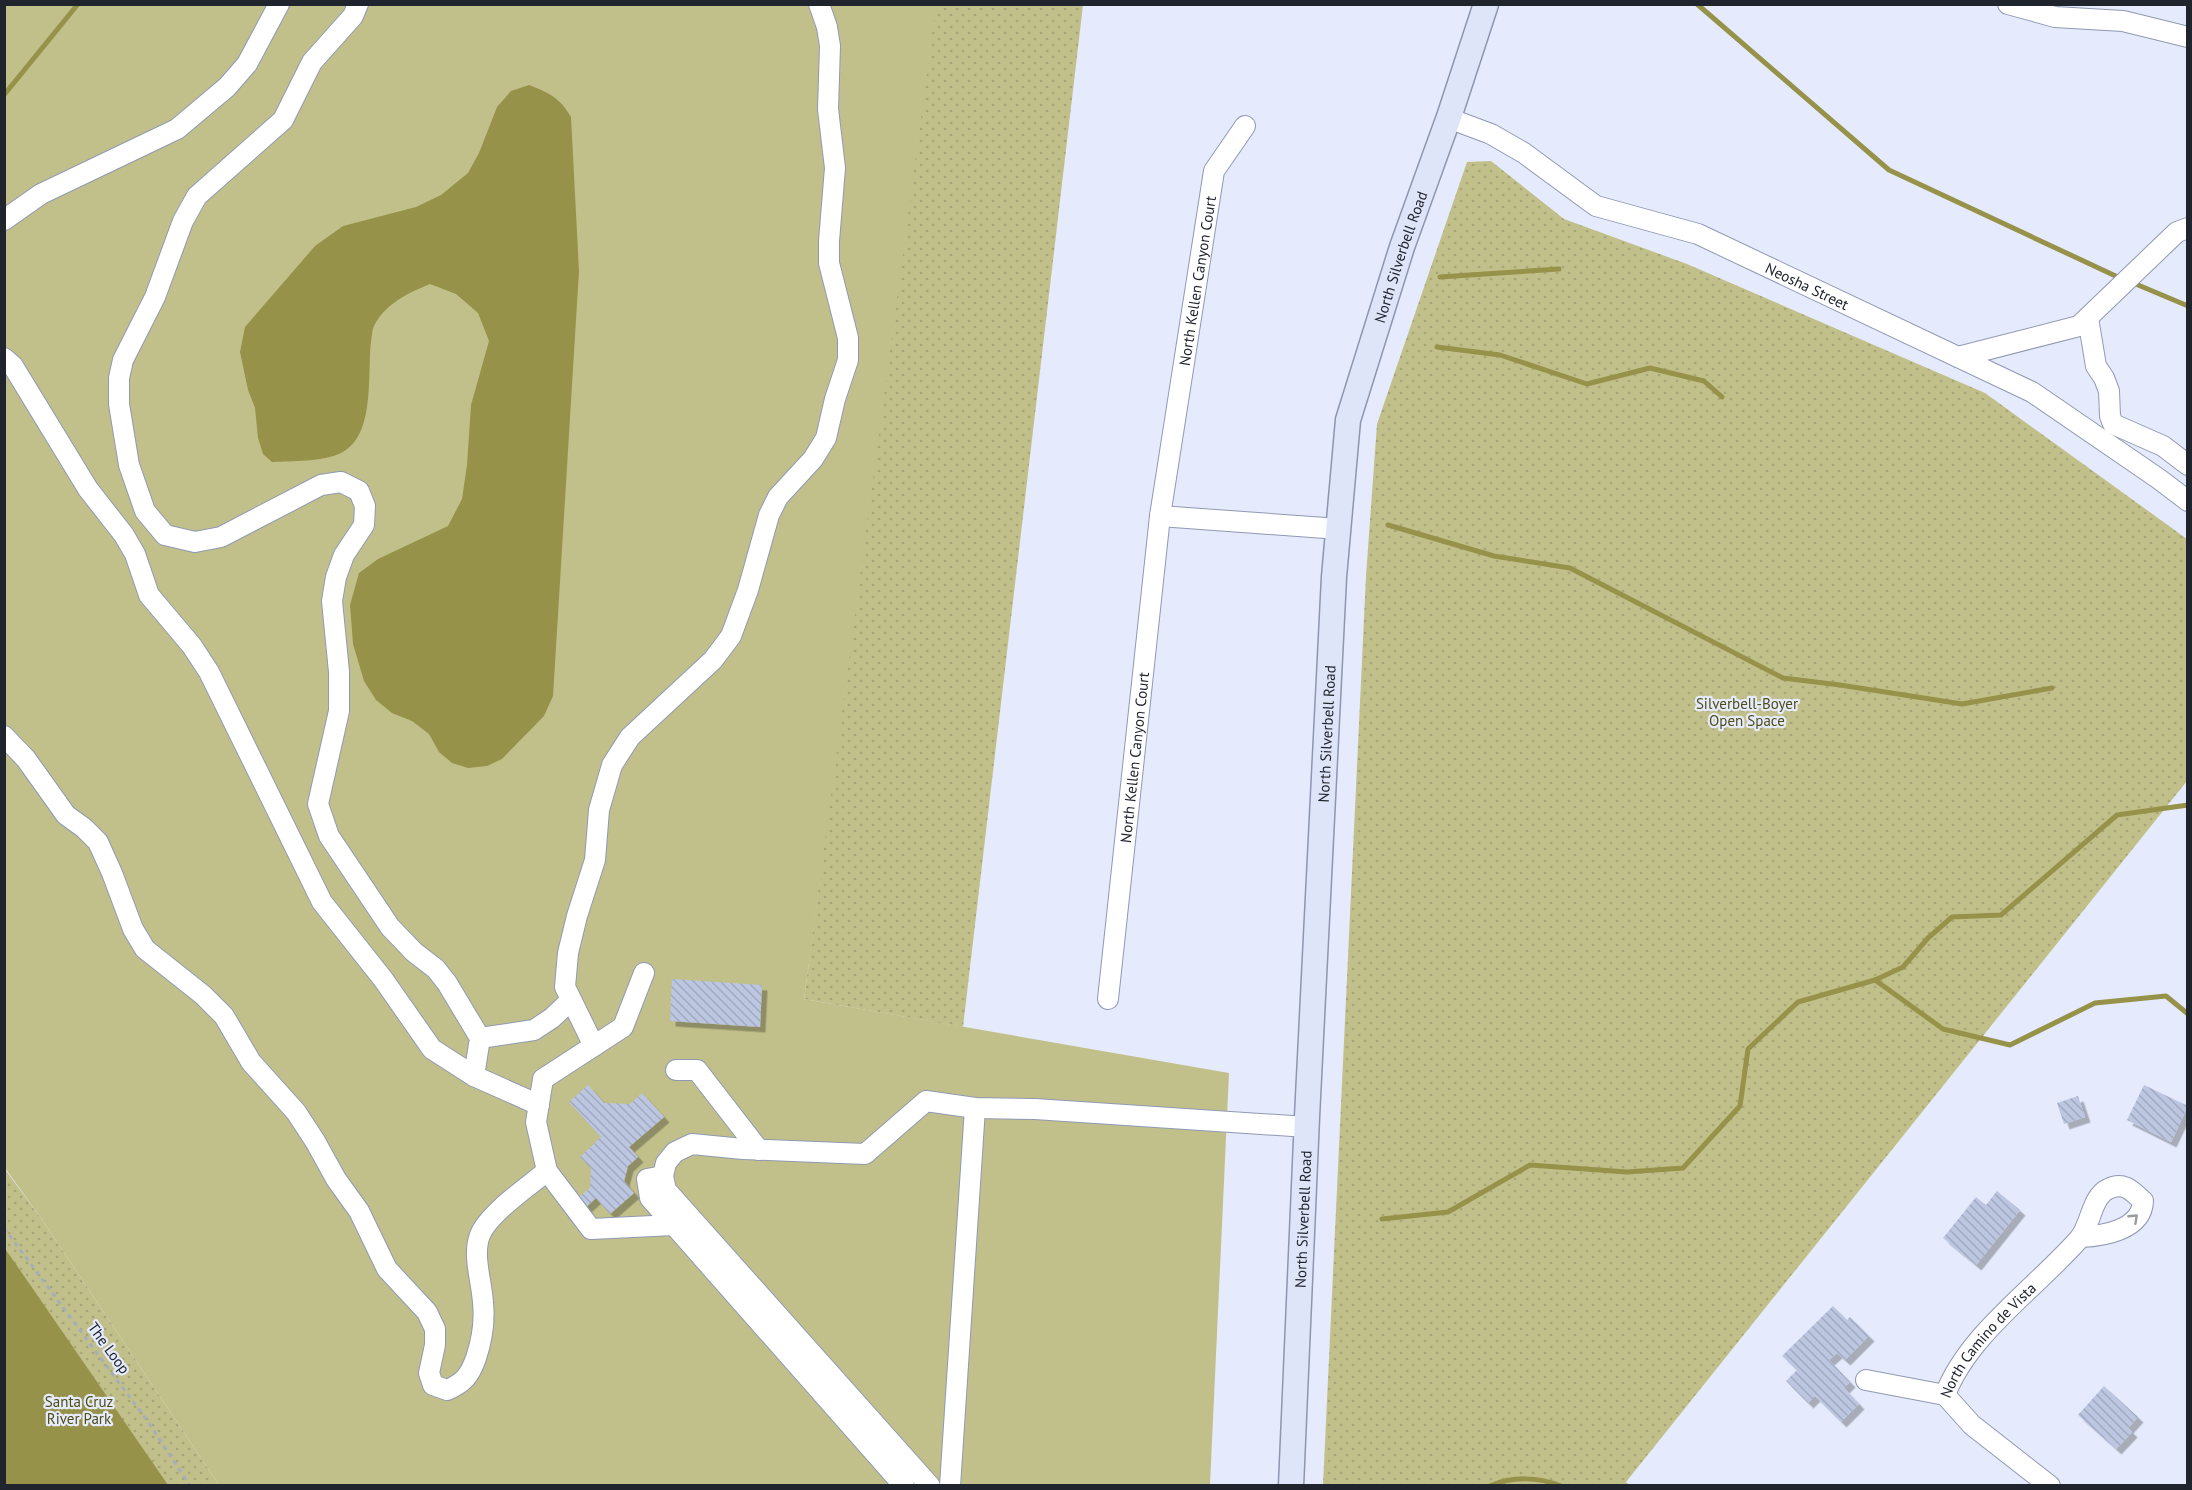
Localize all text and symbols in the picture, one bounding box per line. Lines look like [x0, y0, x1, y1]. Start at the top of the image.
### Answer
street label: North Silverbell Road [1369, 188, 1431, 325]
street label: North Kellen Canyon Court [1174, 194, 1219, 367]
street label: Neosha Street [1763, 258, 1852, 314]
street label: North Silverbell Road [1313, 665, 1339, 803]
street label: North Kellen Canyon Court [1115, 671, 1153, 844]
park label: Silverbell-Boyer Open Space [1696, 694, 1798, 730]
street label: North Silverbell Road [1290, 1150, 1315, 1288]
one-way arrow [2127, 1214, 2137, 1225]
street label: North Camino de Vista [1935, 1278, 2040, 1400]
street label: The Loop [84, 1318, 134, 1378]
park label: Santa Cruz River Park [45, 1392, 113, 1428]

